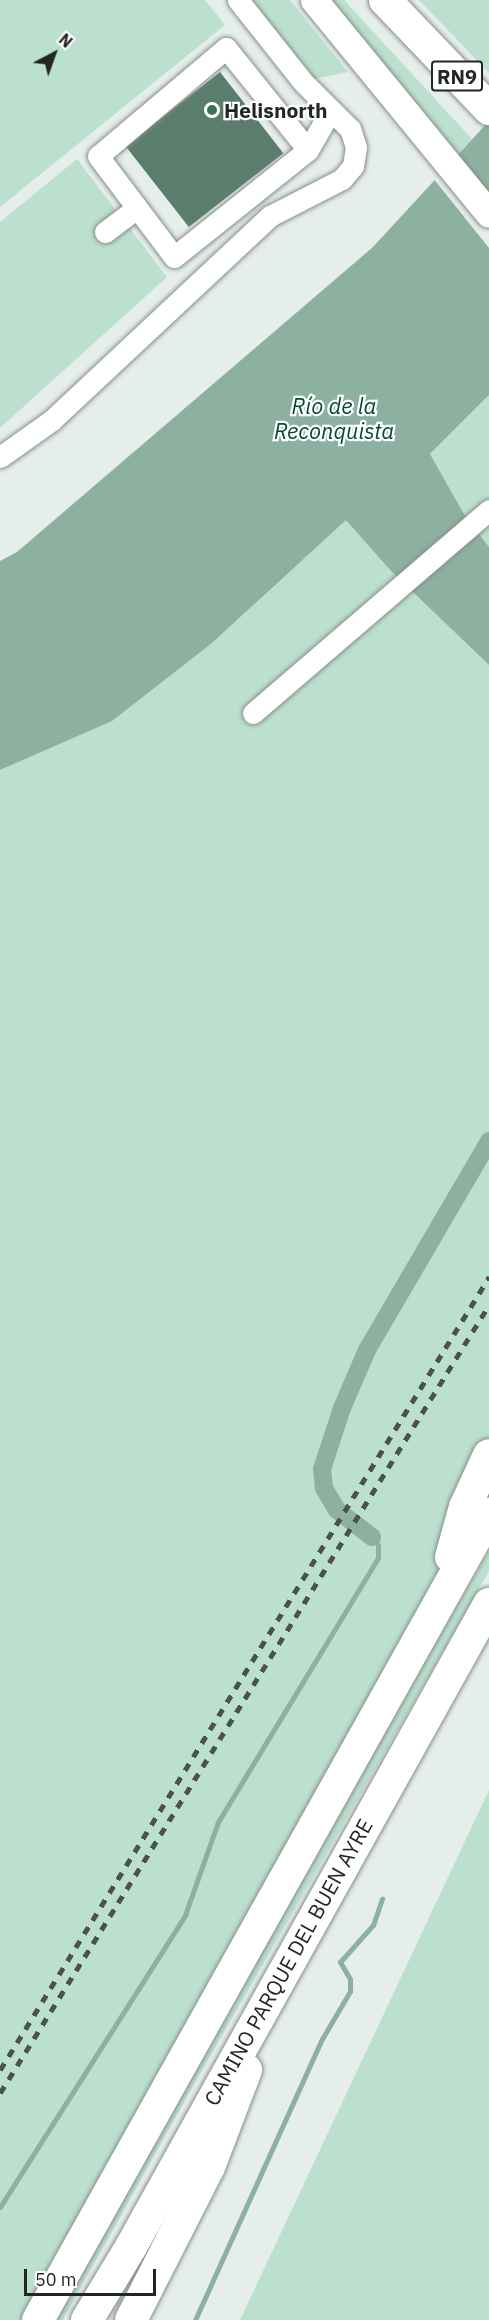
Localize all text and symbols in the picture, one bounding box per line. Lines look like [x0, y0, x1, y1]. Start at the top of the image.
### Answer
north arrow [24, 24, 84, 84]
text: N [55, 29, 77, 52]
road number: RN9 [430, 59, 484, 93]
place label: Helisnorth [224, 97, 327, 123]
marker: Helisnorth [205, 103, 219, 117]
water label: Río de la Reconquista [274, 392, 394, 444]
street label: CAMINO PARQUE DEL BUEN AYRE [199, 1814, 377, 2110]
scale bar [27, 2257, 159, 2295]
text: 50 m [35, 2268, 77, 2291]

